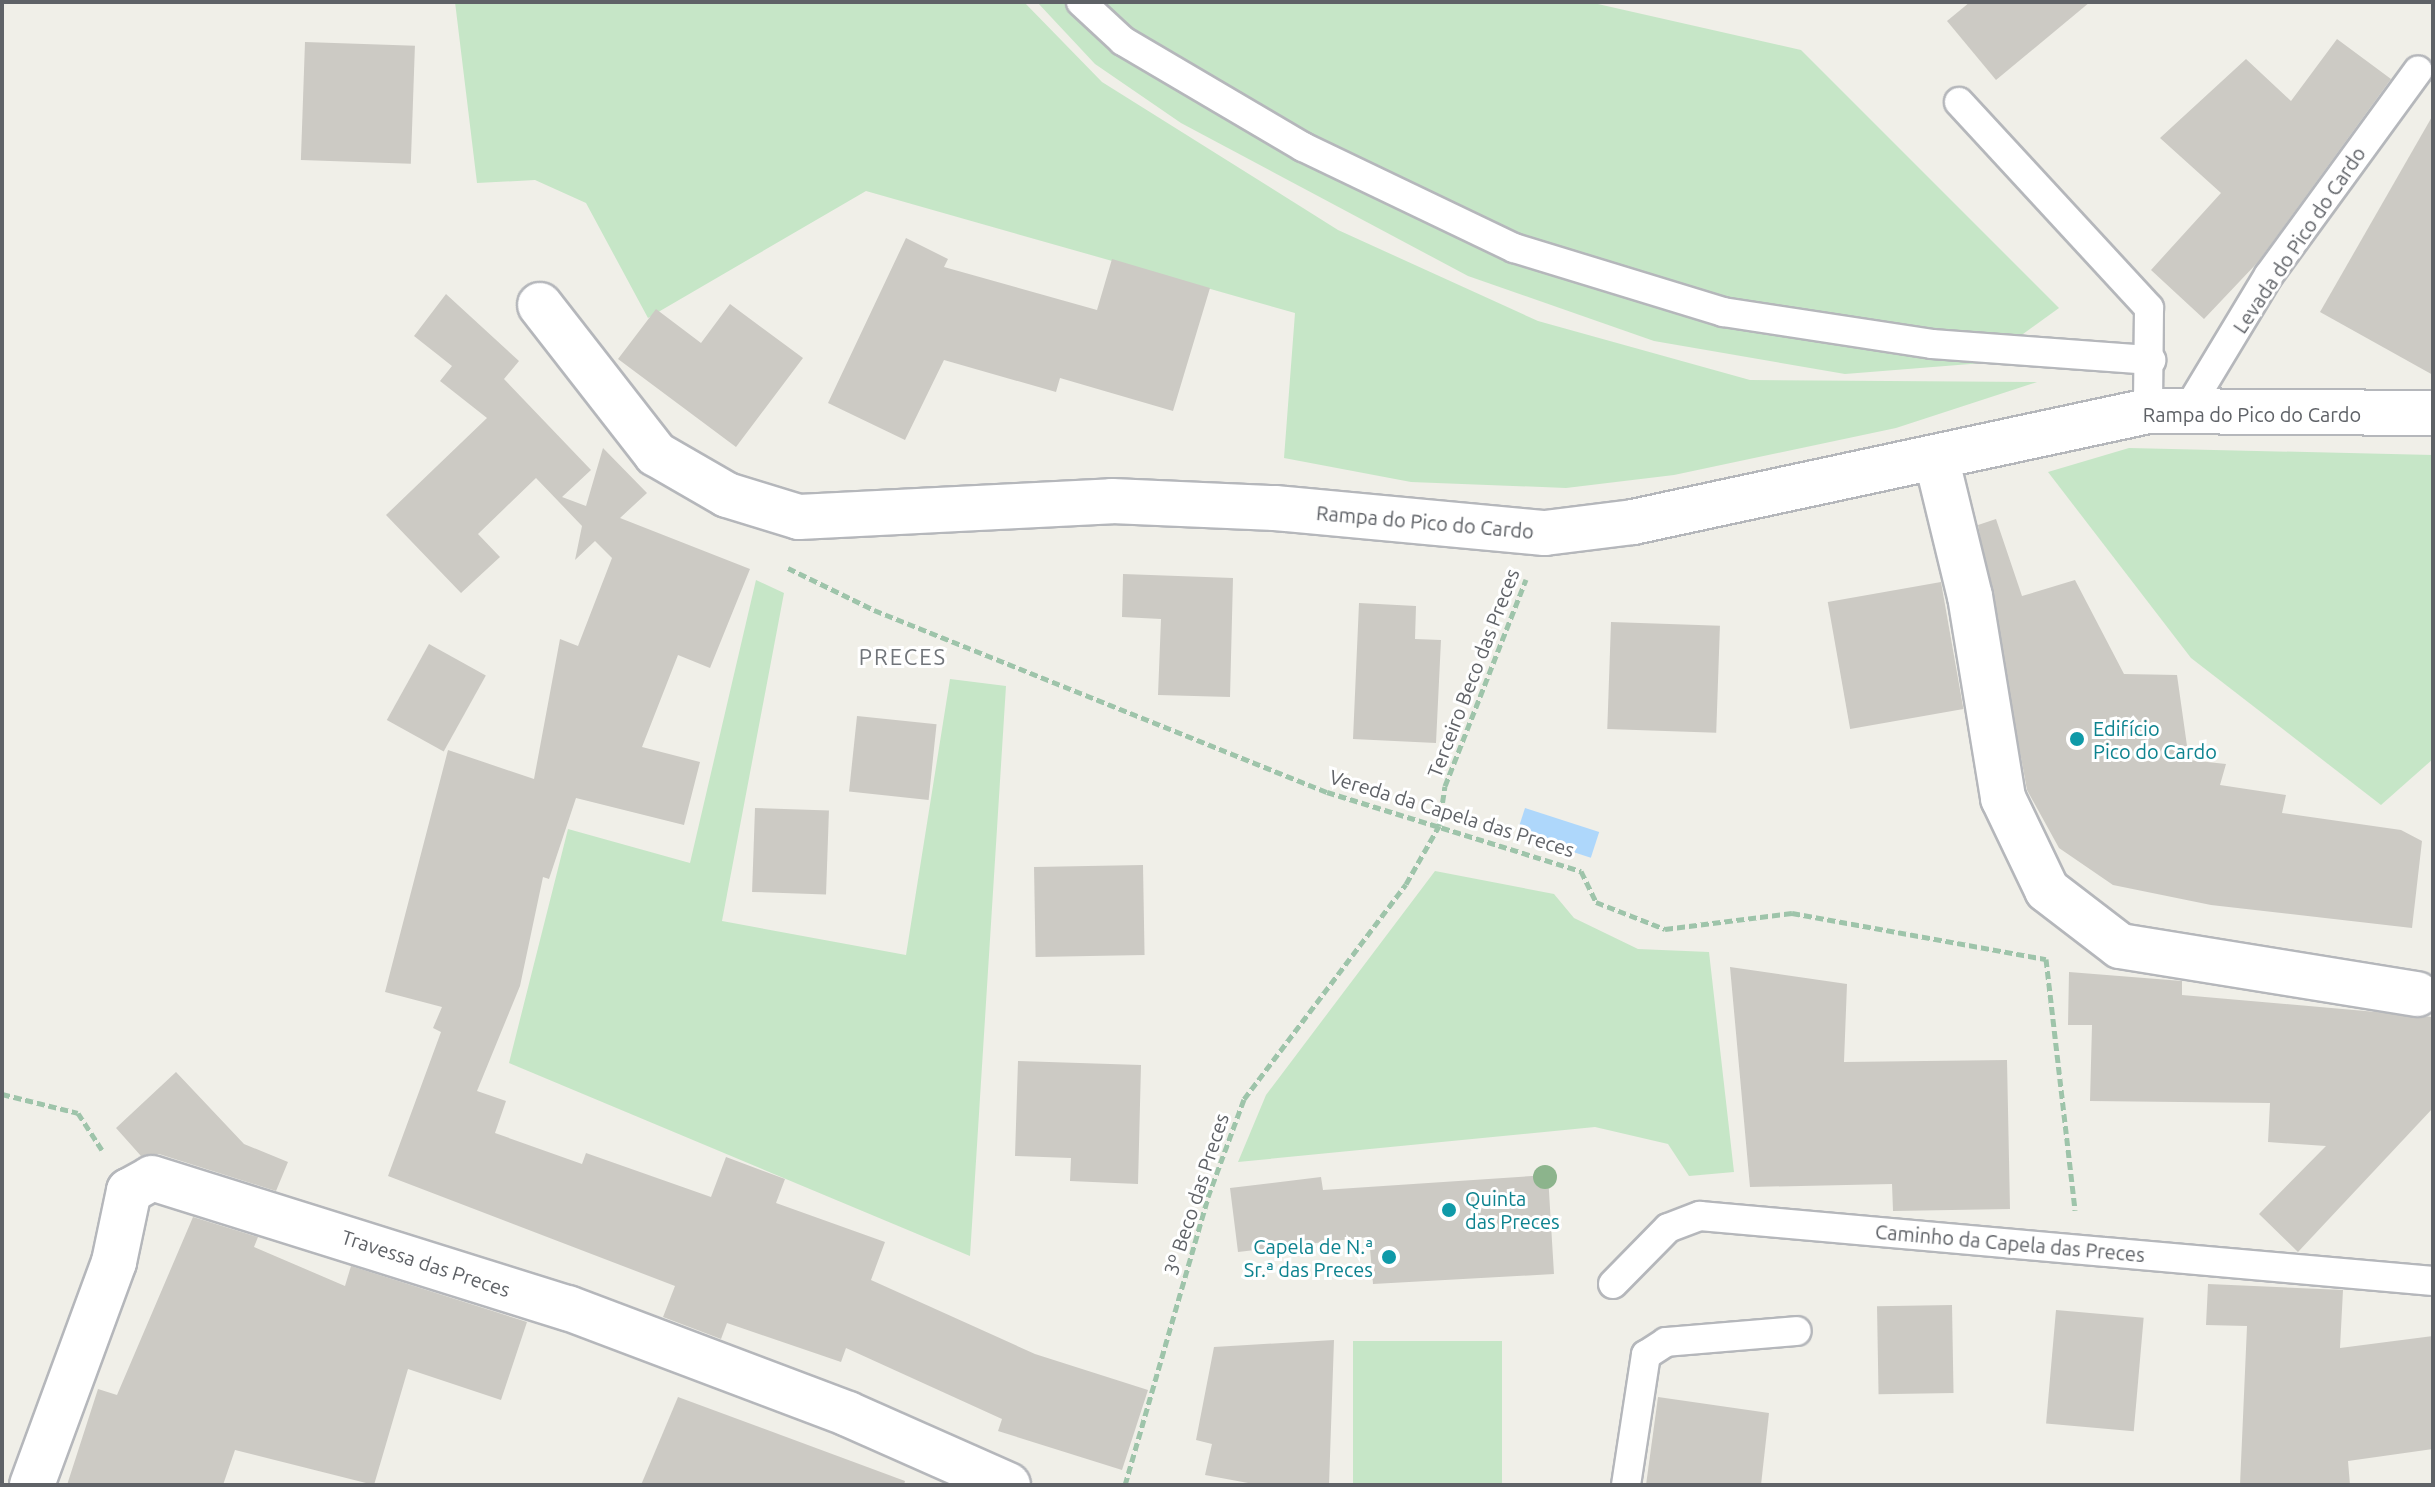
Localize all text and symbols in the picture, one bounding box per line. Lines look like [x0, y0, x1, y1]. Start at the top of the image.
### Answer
street label: Levada do Pico do Cardo [2228, 142, 2370, 338]
street label: Rampa do Pico do Cardo [2143, 402, 2361, 426]
street label: Rampa do Pico do Cardo [1315, 501, 1535, 543]
street label: Terceiro Beco das Preces [1422, 565, 1524, 781]
district label: PRECES [859, 644, 947, 670]
place label: Edifício Pico do Cardo [2093, 716, 2217, 763]
marker: Edifício Pico do Cardo [2068, 730, 2086, 748]
street label: Vereda da Capela das Preces [1327, 764, 1577, 862]
street label: 3º Beco das Preces [1159, 1110, 1233, 1278]
place label: Quinta das Preces [1465, 1186, 1560, 1233]
marker: Quinta das Preces [1440, 1201, 1458, 1219]
street label: Caminho da Capela das Preces [1874, 1219, 2146, 1267]
street label: Travessa das Preces [339, 1224, 513, 1302]
place label: Capela de N.ª Sr.ª das Preces [1244, 1234, 1373, 1281]
marker: Capela de N.ª Sr.ª das Preces [1380, 1248, 1398, 1266]

